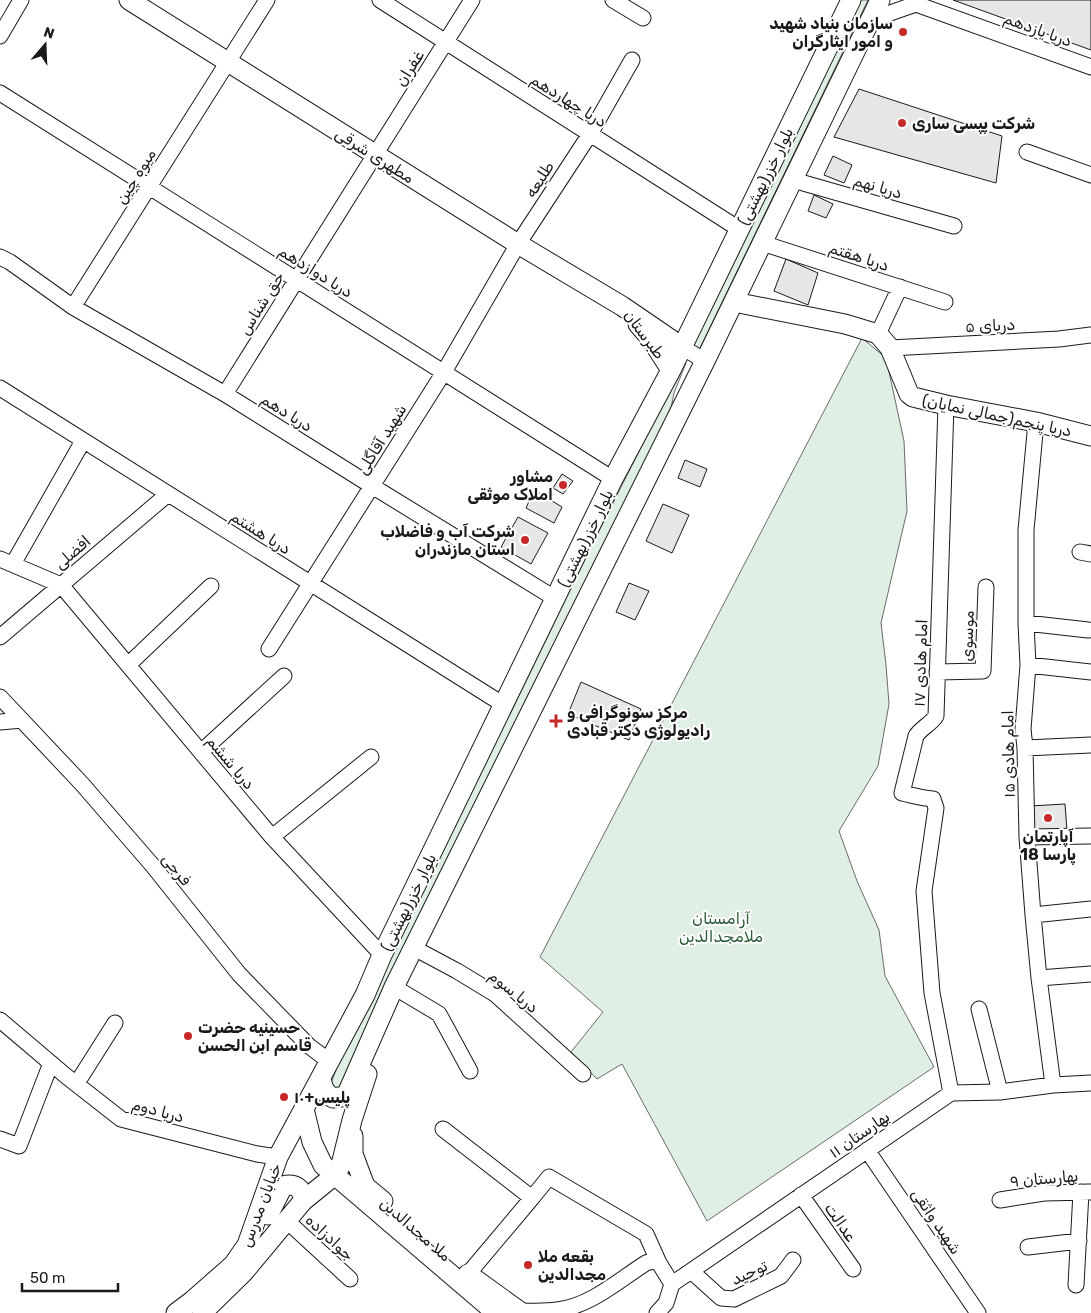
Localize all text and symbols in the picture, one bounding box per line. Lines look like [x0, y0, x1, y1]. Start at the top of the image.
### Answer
street label: دریا یازدهم [1001, 8, 1075, 52]
place label: سازمان بنیاد شهید و امور ایثارگران [769, 14, 893, 51]
north arrow [20, 20, 70, 70]
text: N [42, 24, 57, 43]
marker: سازمان بنیاد شهید و امور ایثارگران [897, 26, 909, 38]
street label: غفران [391, 46, 429, 90]
street label: دریا چهاردهم [527, 70, 610, 132]
place label: شرکت پپسی ساری [912, 114, 1035, 135]
marker: شرکت پپسی ساری [896, 117, 908, 129]
street label: مطهری شرقی [331, 124, 418, 188]
street label: بلوار خزر(بهشتی) [734, 124, 798, 229]
street label: میوه چین [111, 145, 161, 208]
street label: طلیعه [521, 158, 558, 201]
street label: دریا نهم [851, 171, 904, 203]
street label: دریا هقتم [826, 238, 891, 276]
street label: دریا دوازدهم [275, 241, 356, 303]
street label: حق شناس [235, 268, 289, 339]
street label: طبرستان [619, 306, 669, 363]
street label: دریای ۵ [965, 315, 1016, 337]
street label: دریا دهم [257, 389, 316, 437]
street label: دریا پنجم(جمالی نمایان) [920, 390, 1073, 442]
street label: شهید آقاگلی [352, 401, 411, 479]
place label: مشاور املاک موثقی [468, 467, 553, 504]
marker: مشاور املاک موثقی [557, 479, 569, 491]
street label: بلوار خزر(بهشتی) [554, 486, 618, 591]
street label: دریا هشتم [227, 507, 294, 559]
place label: شرکت آب و فاضلاب استان مازندران [380, 522, 515, 559]
street label: افضلی [50, 531, 94, 573]
marker: شرکت آب و فاضلاب استان مازندران [519, 534, 531, 546]
street label: موسوی [957, 610, 979, 662]
street label: امام هادی ۱۷ [909, 619, 933, 707]
place label: مركز سونوگرافی و راديولوژی دكتر قبادی [567, 703, 710, 740]
street label: امام هادی ۱۵ [998, 710, 1020, 798]
marker: مركز سونوگرافی و راديولوژی دكتر قبادی [549, 714, 563, 728]
street label: دریا ششم [202, 731, 259, 794]
marker: آپارتمان پارسا 18 [1042, 812, 1054, 824]
place label: آپارتمان پارسا 18 [1020, 827, 1076, 866]
street label: فرجی [157, 849, 196, 890]
street label: بلوار خزر(بهشتی) [377, 850, 441, 955]
park label: آرامستان ملامجدالدین [679, 909, 763, 946]
street label: دریا سوم [485, 966, 542, 1018]
place label: حسینیه حضرت قاسم ابن الحسن [198, 1018, 311, 1056]
marker: حسینیه حضرت قاسم ابن الحسن [182, 1030, 194, 1042]
place label: پلیس+١٠ [294, 1088, 350, 1109]
marker: پلیس+١٠ [278, 1091, 290, 1103]
street label: دریا دوم [130, 1094, 186, 1128]
street label: بهارستان ۱۱ [825, 1107, 894, 1163]
street label: خیابان مدرس [236, 1161, 286, 1250]
street label: بهارستان ٩ [1009, 1166, 1079, 1192]
street label: شهید واثقی [907, 1185, 966, 1259]
street label: ملا مجدالدین [376, 1193, 455, 1265]
street label: عدالت [821, 1199, 861, 1246]
street label: جوادزاده [301, 1210, 358, 1265]
place label: بقعه ملا مجدالدين [538, 1247, 606, 1284]
street label: توحید [728, 1256, 771, 1290]
marker: بقعه ملا مجدالدين [522, 1259, 534, 1271]
scale bar [22, 1260, 119, 1292]
text: 50 m [30, 1269, 65, 1287]

